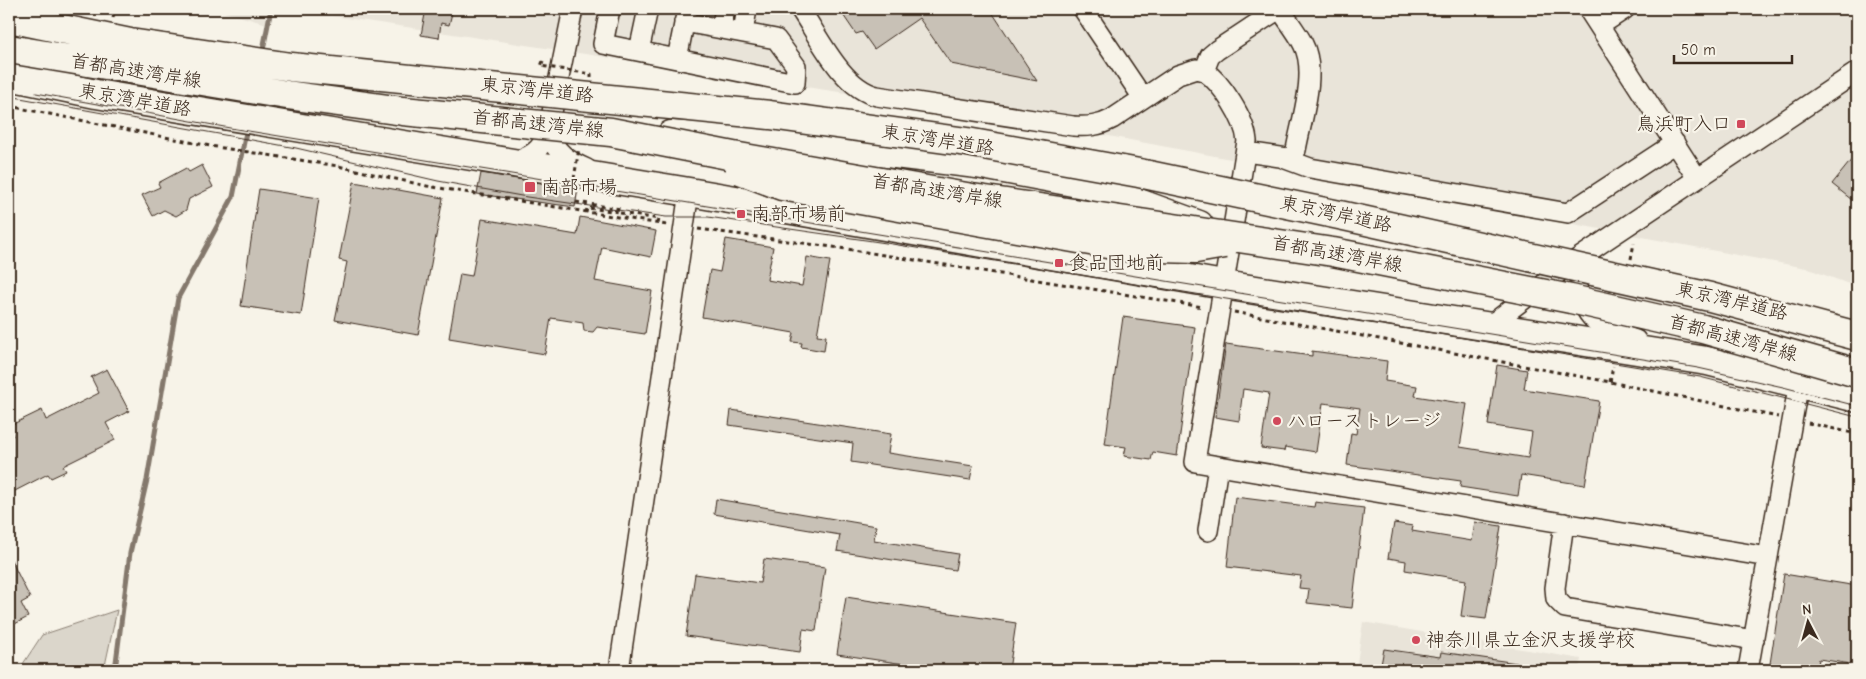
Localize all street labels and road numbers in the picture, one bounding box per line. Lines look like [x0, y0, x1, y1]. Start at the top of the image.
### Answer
street label: 首都高速湾岸線 [69, 50, 203, 92]
street label: 東京湾岸道路 [479, 73, 595, 107]
street label: 東京湾岸道路 [77, 79, 193, 121]
street label: 首都高速湾岸線 [471, 106, 605, 142]
street label: 東京湾岸道路 [880, 120, 996, 160]
street label: 首都高速湾岸線 [870, 170, 1004, 212]
street label: 東京湾岸道路 [1278, 191, 1394, 237]
street label: 首都高速湾岸線 [1270, 232, 1404, 276]
street label: 東京湾岸道路 [1674, 277, 1790, 325]
street label: 首都高速湾岸線 [1666, 310, 1800, 366]

